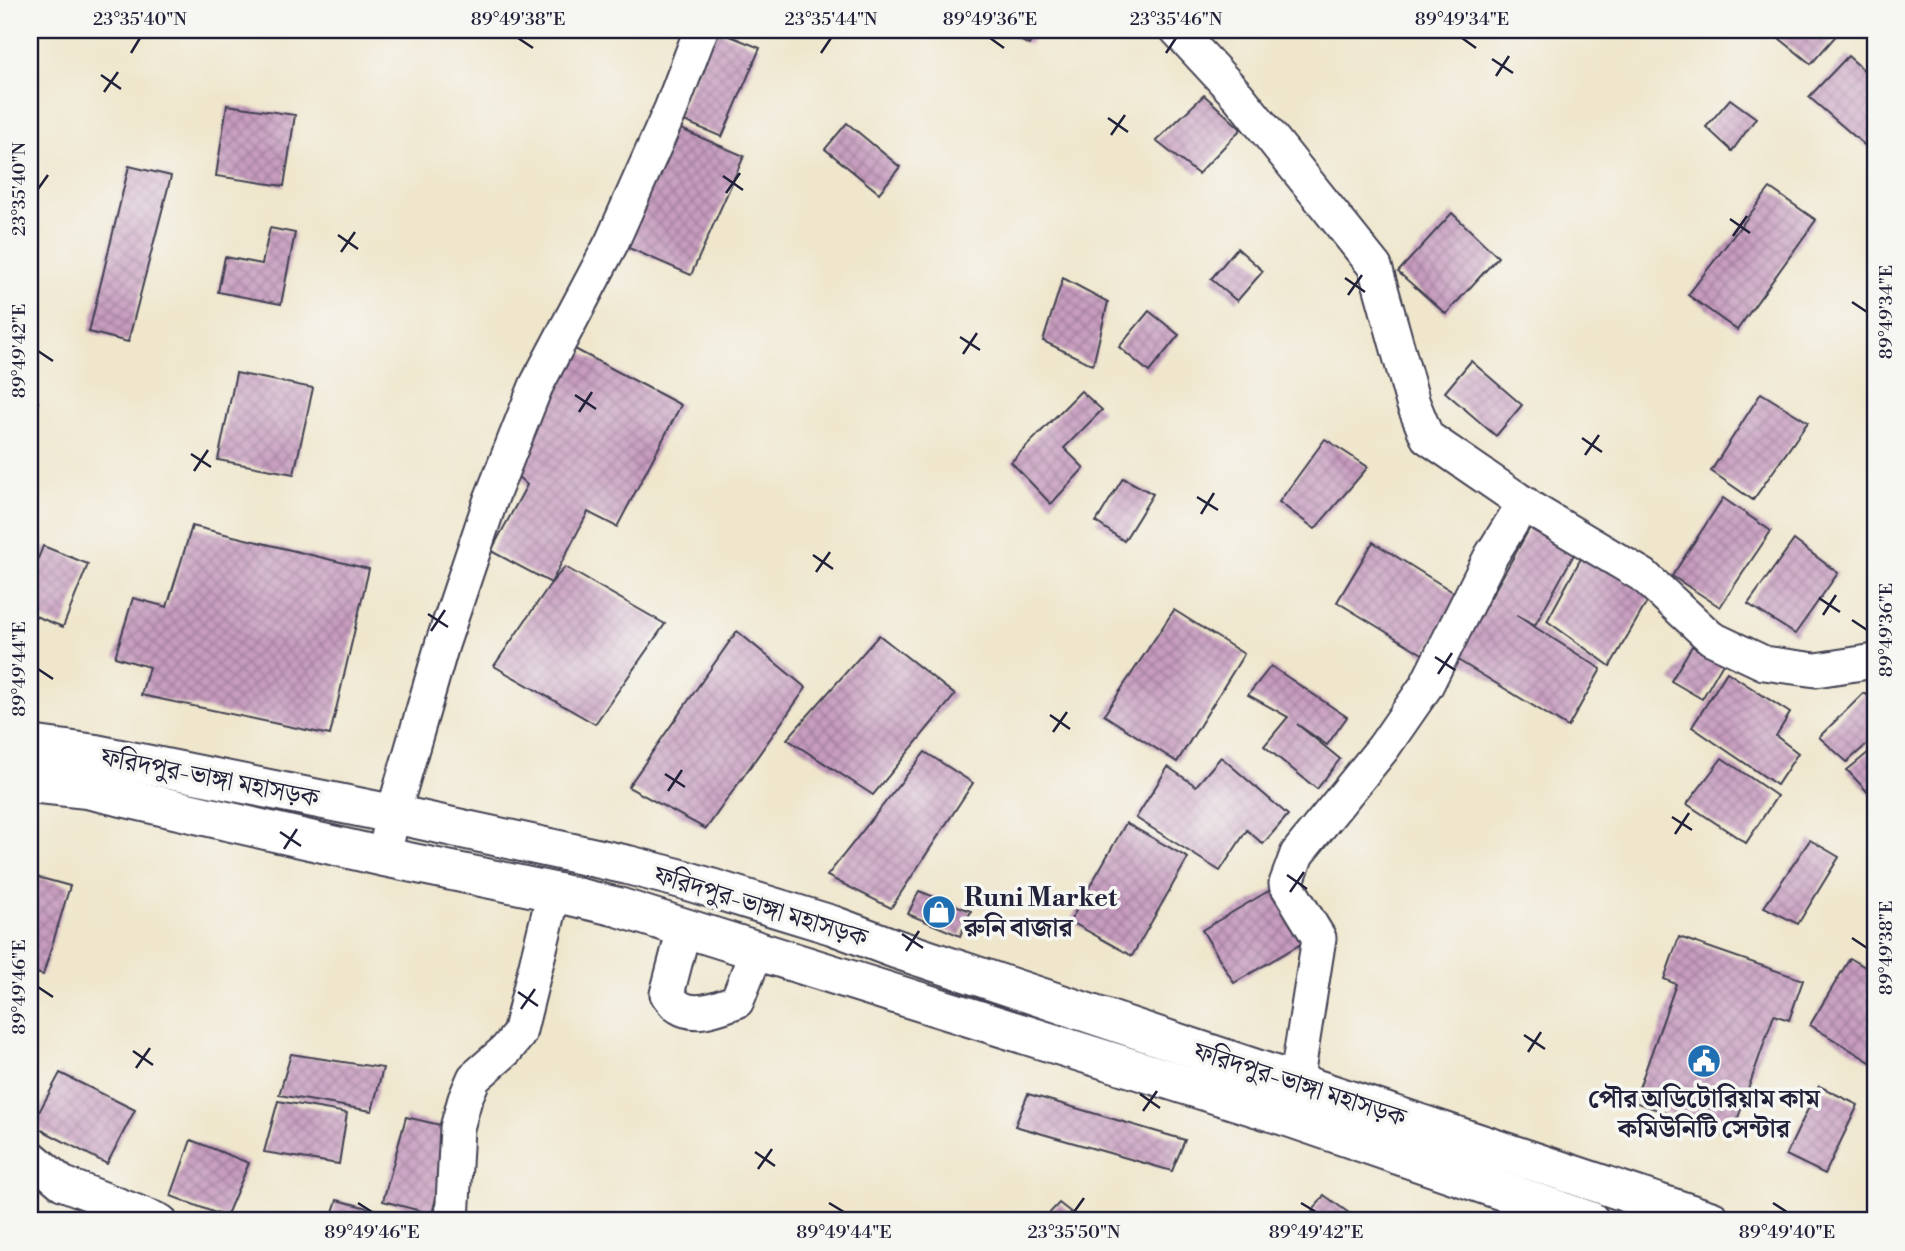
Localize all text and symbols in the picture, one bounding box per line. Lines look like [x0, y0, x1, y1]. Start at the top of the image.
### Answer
text: 23°35'40"N [93, 8, 187, 31]
text: 89°49'38"E [471, 8, 565, 31]
text: 23°35'44"N [785, 8, 878, 31]
text: 89°49'36"E [943, 8, 1037, 31]
text: 23°35'46"N [1130, 8, 1223, 31]
text: 89°49'34"E [1415, 8, 1509, 31]
text: 23°35'40"N [8, 142, 31, 236]
text: 89°49'34"E [1875, 265, 1898, 359]
text: 89°49'42"E [8, 304, 31, 398]
text: 89°49'36"E [1875, 583, 1898, 677]
text: 89°49'44"E [8, 621, 31, 717]
street label: ফরিদপুর-ভাঙ্গা মহাসড়ক [97, 741, 323, 815]
street label: ফরিদপুর-ভাঙ্গা মহাসড়ক [649, 859, 873, 955]
place label: Runi Market রুনি বাজার [963, 882, 1118, 944]
shop icon: Runi Market রুনি বাজার [920, 893, 958, 931]
text: 89°49'38"E [1875, 901, 1898, 995]
text: 89°49'46"E [8, 939, 31, 1035]
street label: ফরিদপুর-ভাঙ্গা মহাসড়ক [1189, 1035, 1412, 1135]
public building icon: পৌর অডিটোরিয়াম কাম কমিউনিটি সেন্টার [1685, 1042, 1723, 1080]
place label: পৌর অডিটোরিয়াম কাম কমিউনিটি সেন্টার [1588, 1083, 1822, 1145]
text: 89°49'46"E [324, 1221, 420, 1244]
text: 89°49'44"E [796, 1221, 892, 1244]
text: 23°35'50"N [1028, 1221, 1121, 1244]
text: 89°49'42"E [1269, 1221, 1363, 1244]
text: 89°49'40"E [1739, 1221, 1835, 1244]

